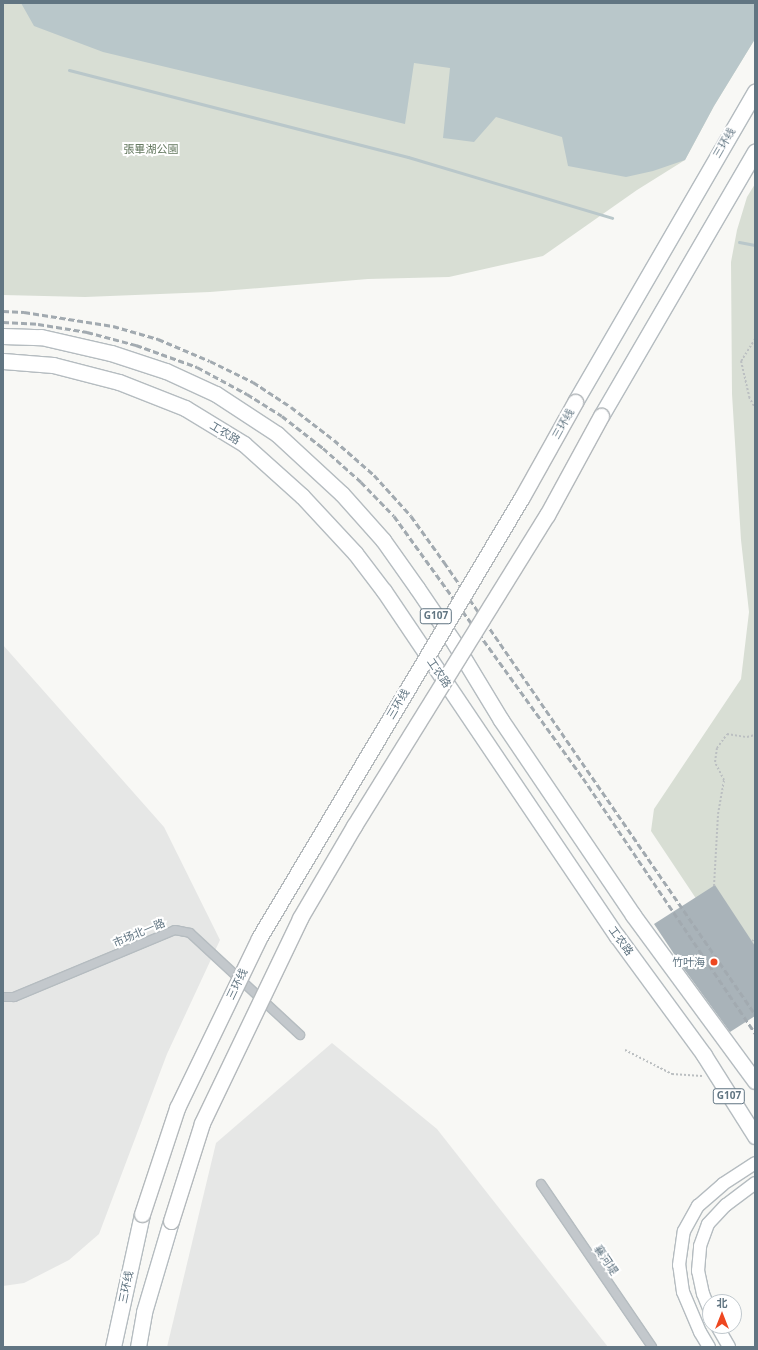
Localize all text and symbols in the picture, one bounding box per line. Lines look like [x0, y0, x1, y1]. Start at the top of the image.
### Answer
street label: 三环线 [710, 125, 738, 161]
park label: 張畢湖公園 [124, 142, 178, 156]
street label: 三环线 [549, 406, 577, 442]
street label: 工农路 [207, 419, 243, 447]
road number: G107 [419, 608, 453, 624]
street label: 工农路 [424, 656, 454, 690]
street label: 三环线 [384, 686, 412, 722]
street label: 市场北一路 [111, 916, 167, 950]
street label: 工农路 [606, 924, 636, 958]
place label: 竹叶海 [672, 955, 705, 969]
marker: 竹叶海 [708, 956, 720, 968]
street label: 三环线 [224, 966, 250, 1002]
road number: G107 [712, 1088, 746, 1104]
street label: 襄河堤 [591, 1243, 621, 1277]
street label: 三环线 [116, 1269, 136, 1305]
north arrow [702, 1294, 742, 1334]
text: 北 [717, 1295, 728, 1310]

